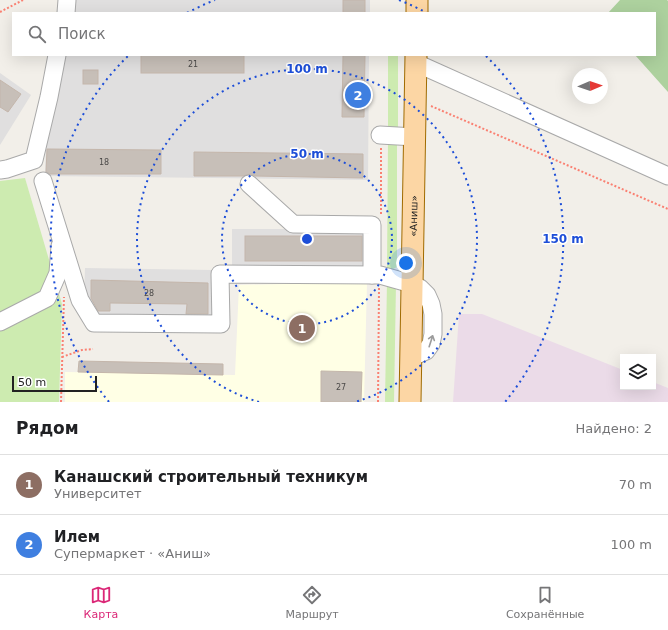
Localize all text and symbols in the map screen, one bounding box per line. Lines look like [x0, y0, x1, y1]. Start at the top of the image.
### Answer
search box [12, 12, 656, 56]
icon: search [26, 23, 48, 45]
text: Поиск [58, 25, 106, 43]
house number: 21 [188, 60, 198, 69]
text: 100 m [286, 62, 328, 76]
north arrow [572, 68, 608, 104]
pin: 2 [345, 80, 371, 110]
text: 50 m [290, 147, 324, 161]
house number: 18 [99, 158, 109, 167]
street label: «Аниш» [407, 195, 419, 237]
centre of rings [300, 232, 314, 246]
text: 150 m [542, 232, 584, 246]
your location [396, 253, 416, 273]
house number: 28 [144, 289, 154, 298]
pin: 1 [289, 313, 315, 343]
one-way arrow [427, 335, 435, 347]
map controls [620, 354, 656, 390]
button: layers [620, 354, 656, 390]
scale bar [12, 374, 97, 393]
text: 50 m [18, 376, 46, 389]
house number: 27 [336, 383, 346, 392]
text: Рядом [16, 418, 79, 438]
text: Найдено: 2 [576, 421, 652, 436]
text: Канашский строительный техникум [54, 468, 368, 486]
text: 1 [24, 477, 34, 492]
text: 70 m [619, 477, 652, 492]
text: Университет [54, 486, 142, 501]
text: Илем [54, 528, 100, 546]
text: 2 [24, 537, 34, 552]
text: 100 m [610, 537, 652, 552]
text: Супермаркет · «Аниш» [54, 546, 211, 561]
tab: Карта [84, 584, 118, 621]
tab: Маршрут [286, 584, 339, 621]
tab: Сохранённые [506, 584, 584, 621]

